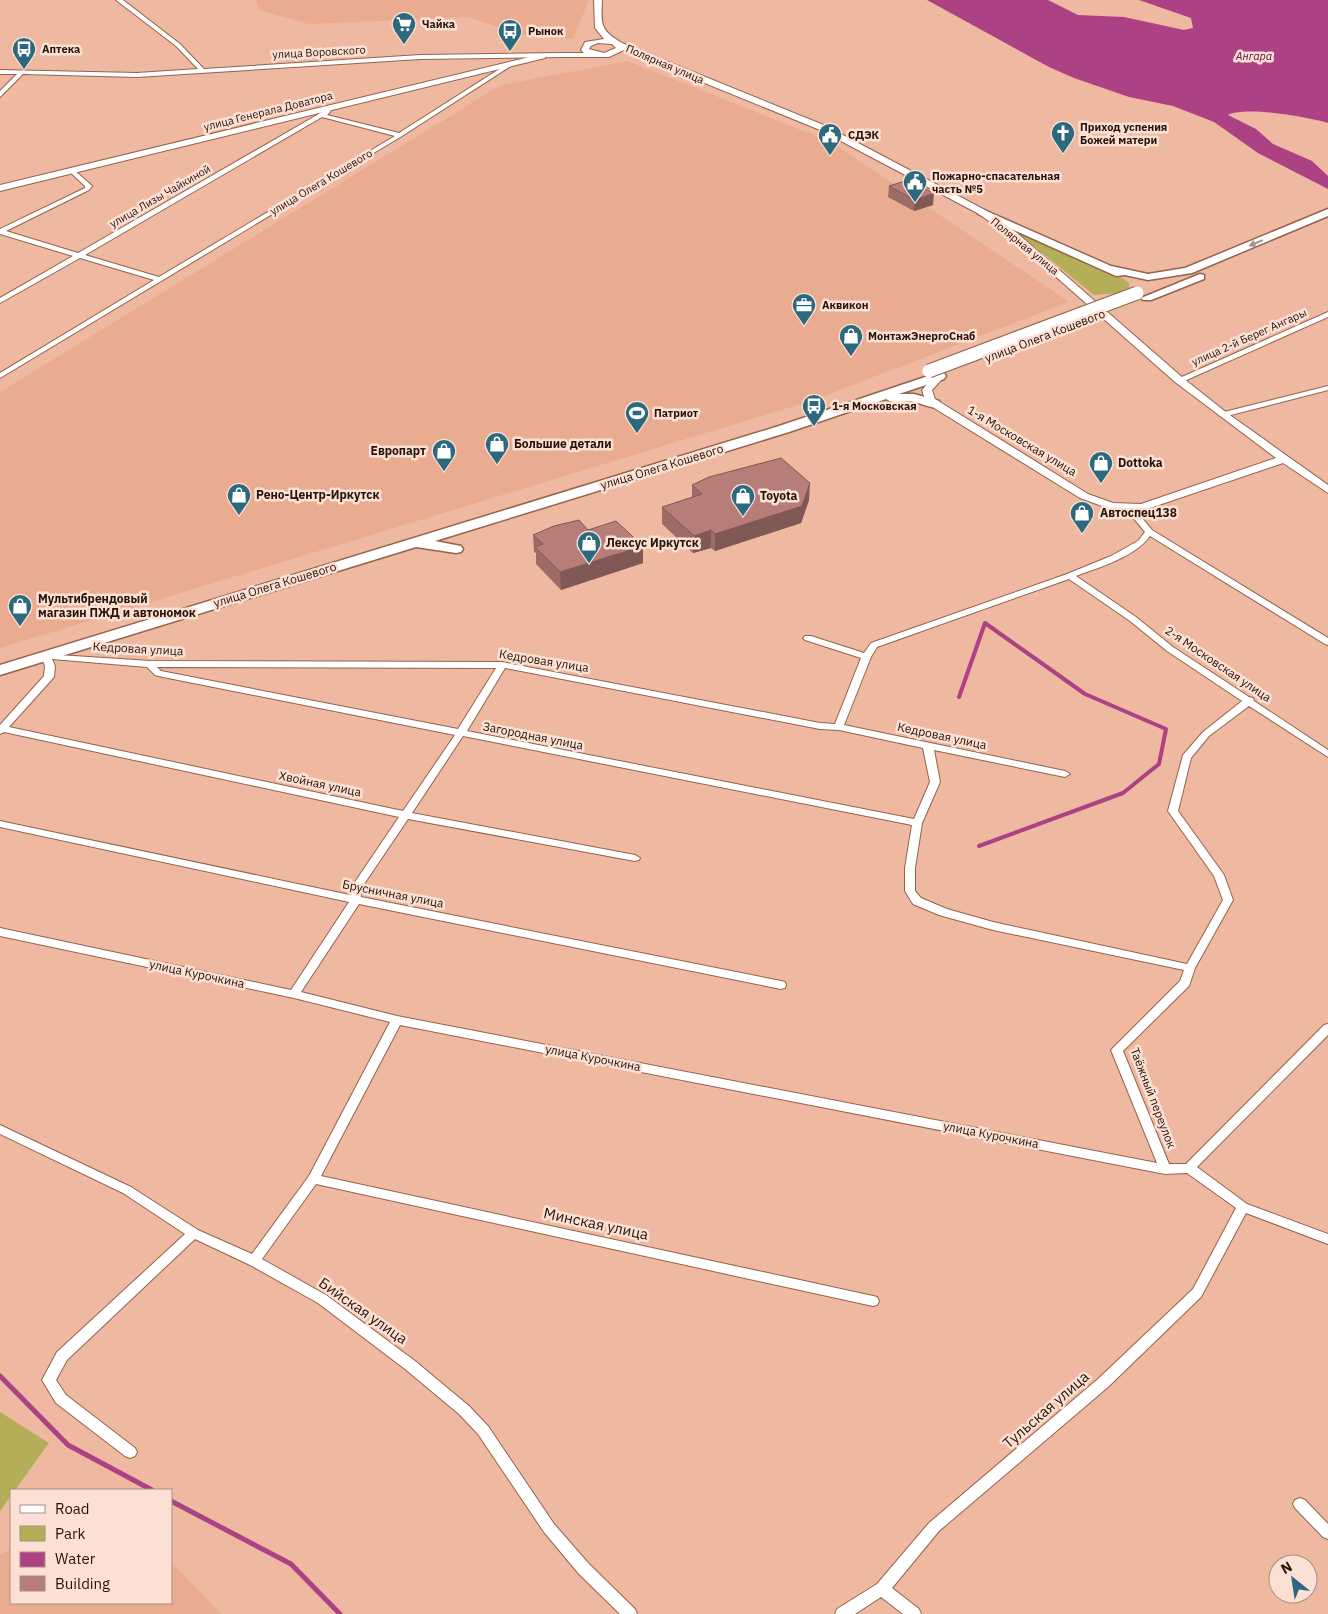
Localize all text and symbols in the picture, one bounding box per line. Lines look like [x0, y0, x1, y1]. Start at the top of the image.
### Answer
supermarket icon: Чайка [391, 11, 417, 45]
place label: Чайка [422, 17, 455, 31]
bus stop icon: Рынок [497, 18, 523, 52]
place label: Рынок [528, 24, 564, 38]
bus stop icon: Аптека [11, 36, 37, 70]
street label: Полярная улица [624, 41, 706, 87]
place label: Аптека [42, 42, 80, 56]
street label: улица Воровского [272, 43, 366, 61]
water label: Ангара [1235, 49, 1272, 63]
street label: улица Генерала Доватора [202, 88, 334, 134]
church icon: Приход успения Божей матери [1050, 120, 1076, 154]
place label: Приход успения Божей матери [1080, 120, 1167, 147]
public building icon: СДЭК [817, 122, 843, 156]
place label: СДЭК [848, 128, 879, 142]
street label: улица Олега Кошевого [267, 146, 375, 218]
street label: улица Лизы Чайкиной [107, 161, 213, 231]
public building icon: Пожарно-спасательная часть №5 [902, 169, 928, 203]
place label: Пожарно-спасательная часть №5 [932, 169, 1060, 196]
street label: Полярная улица [988, 214, 1062, 278]
one-way arrow [1249, 240, 1263, 248]
office icon: Аквикон [791, 292, 817, 326]
place label: Аквикон [822, 298, 868, 312]
street label: улица 2-й Берег Ангары [1189, 305, 1309, 369]
street label: улица Олега Кошевого [982, 306, 1107, 365]
shop icon: МонтажЭнергоСнаб [838, 323, 864, 357]
place label: МонтажЭнергоСнаб [868, 329, 975, 343]
bus stop icon: 1-я Московская [801, 393, 827, 427]
place label: 1-я Московская [832, 399, 917, 413]
sports icon: Патриот [624, 400, 650, 434]
street label: 1-я Московская улица [965, 402, 1080, 479]
place label: Патриот [654, 406, 699, 420]
shop icon: Большие детали [484, 431, 510, 465]
place label: Большие детали [514, 436, 612, 451]
shop icon: Европарт [431, 438, 457, 472]
street label: улица Олега Кошевого [599, 441, 725, 492]
place label: Европарт [371, 443, 426, 458]
shop icon: Dottoka [1088, 450, 1114, 484]
place label: Dottoka [1118, 455, 1163, 470]
shop icon: Рено-Центр-Иркутск [226, 482, 252, 516]
shop icon: Toyota [730, 483, 756, 517]
place label: Рено-Центр-Иркутск [256, 487, 380, 502]
place label: Toyota [760, 488, 797, 503]
shop icon: Автоспец138 [1069, 500, 1095, 534]
place label: Автоспец138 [1100, 505, 1177, 520]
shop icon: Лексус Иркутск [576, 530, 602, 564]
place label: Лексус Иркутск [606, 535, 699, 550]
street label: улица Олега Кошевого [212, 559, 338, 610]
place label: Мультибрендовый магазин ПЖД и автономок [38, 591, 196, 620]
shop icon: Мультибрендовый магазин ПЖД и автономок [7, 593, 33, 627]
street label: 2-я Московская улица [1162, 622, 1275, 705]
street label: Кедровая улица [92, 639, 184, 658]
street label: Кедровая улица [498, 646, 591, 675]
street label: Загородная улица [482, 718, 585, 753]
street label: Кедровая улица [896, 719, 989, 752]
street label: Хвойная улица [278, 767, 363, 800]
street label: Брусничная улица [341, 876, 446, 911]
street label: улица Курочкина [148, 956, 247, 991]
street label: улица Курочкина [544, 1041, 643, 1074]
street label: Таёжный переулок [1127, 1045, 1180, 1151]
street label: улица Курочкина [942, 1118, 1041, 1151]
street label: Минская улица [542, 1203, 650, 1244]
street label: Бийская улица [315, 1273, 411, 1348]
street label: Тульская улица [999, 1367, 1093, 1452]
legend [10, 1489, 172, 1604]
text: Road [55, 1499, 90, 1518]
text: Park [55, 1524, 85, 1543]
text: Water [55, 1549, 96, 1568]
north arrow [1268, 1554, 1318, 1604]
text: N [1278, 1557, 1295, 1578]
text: Building [55, 1574, 110, 1593]

